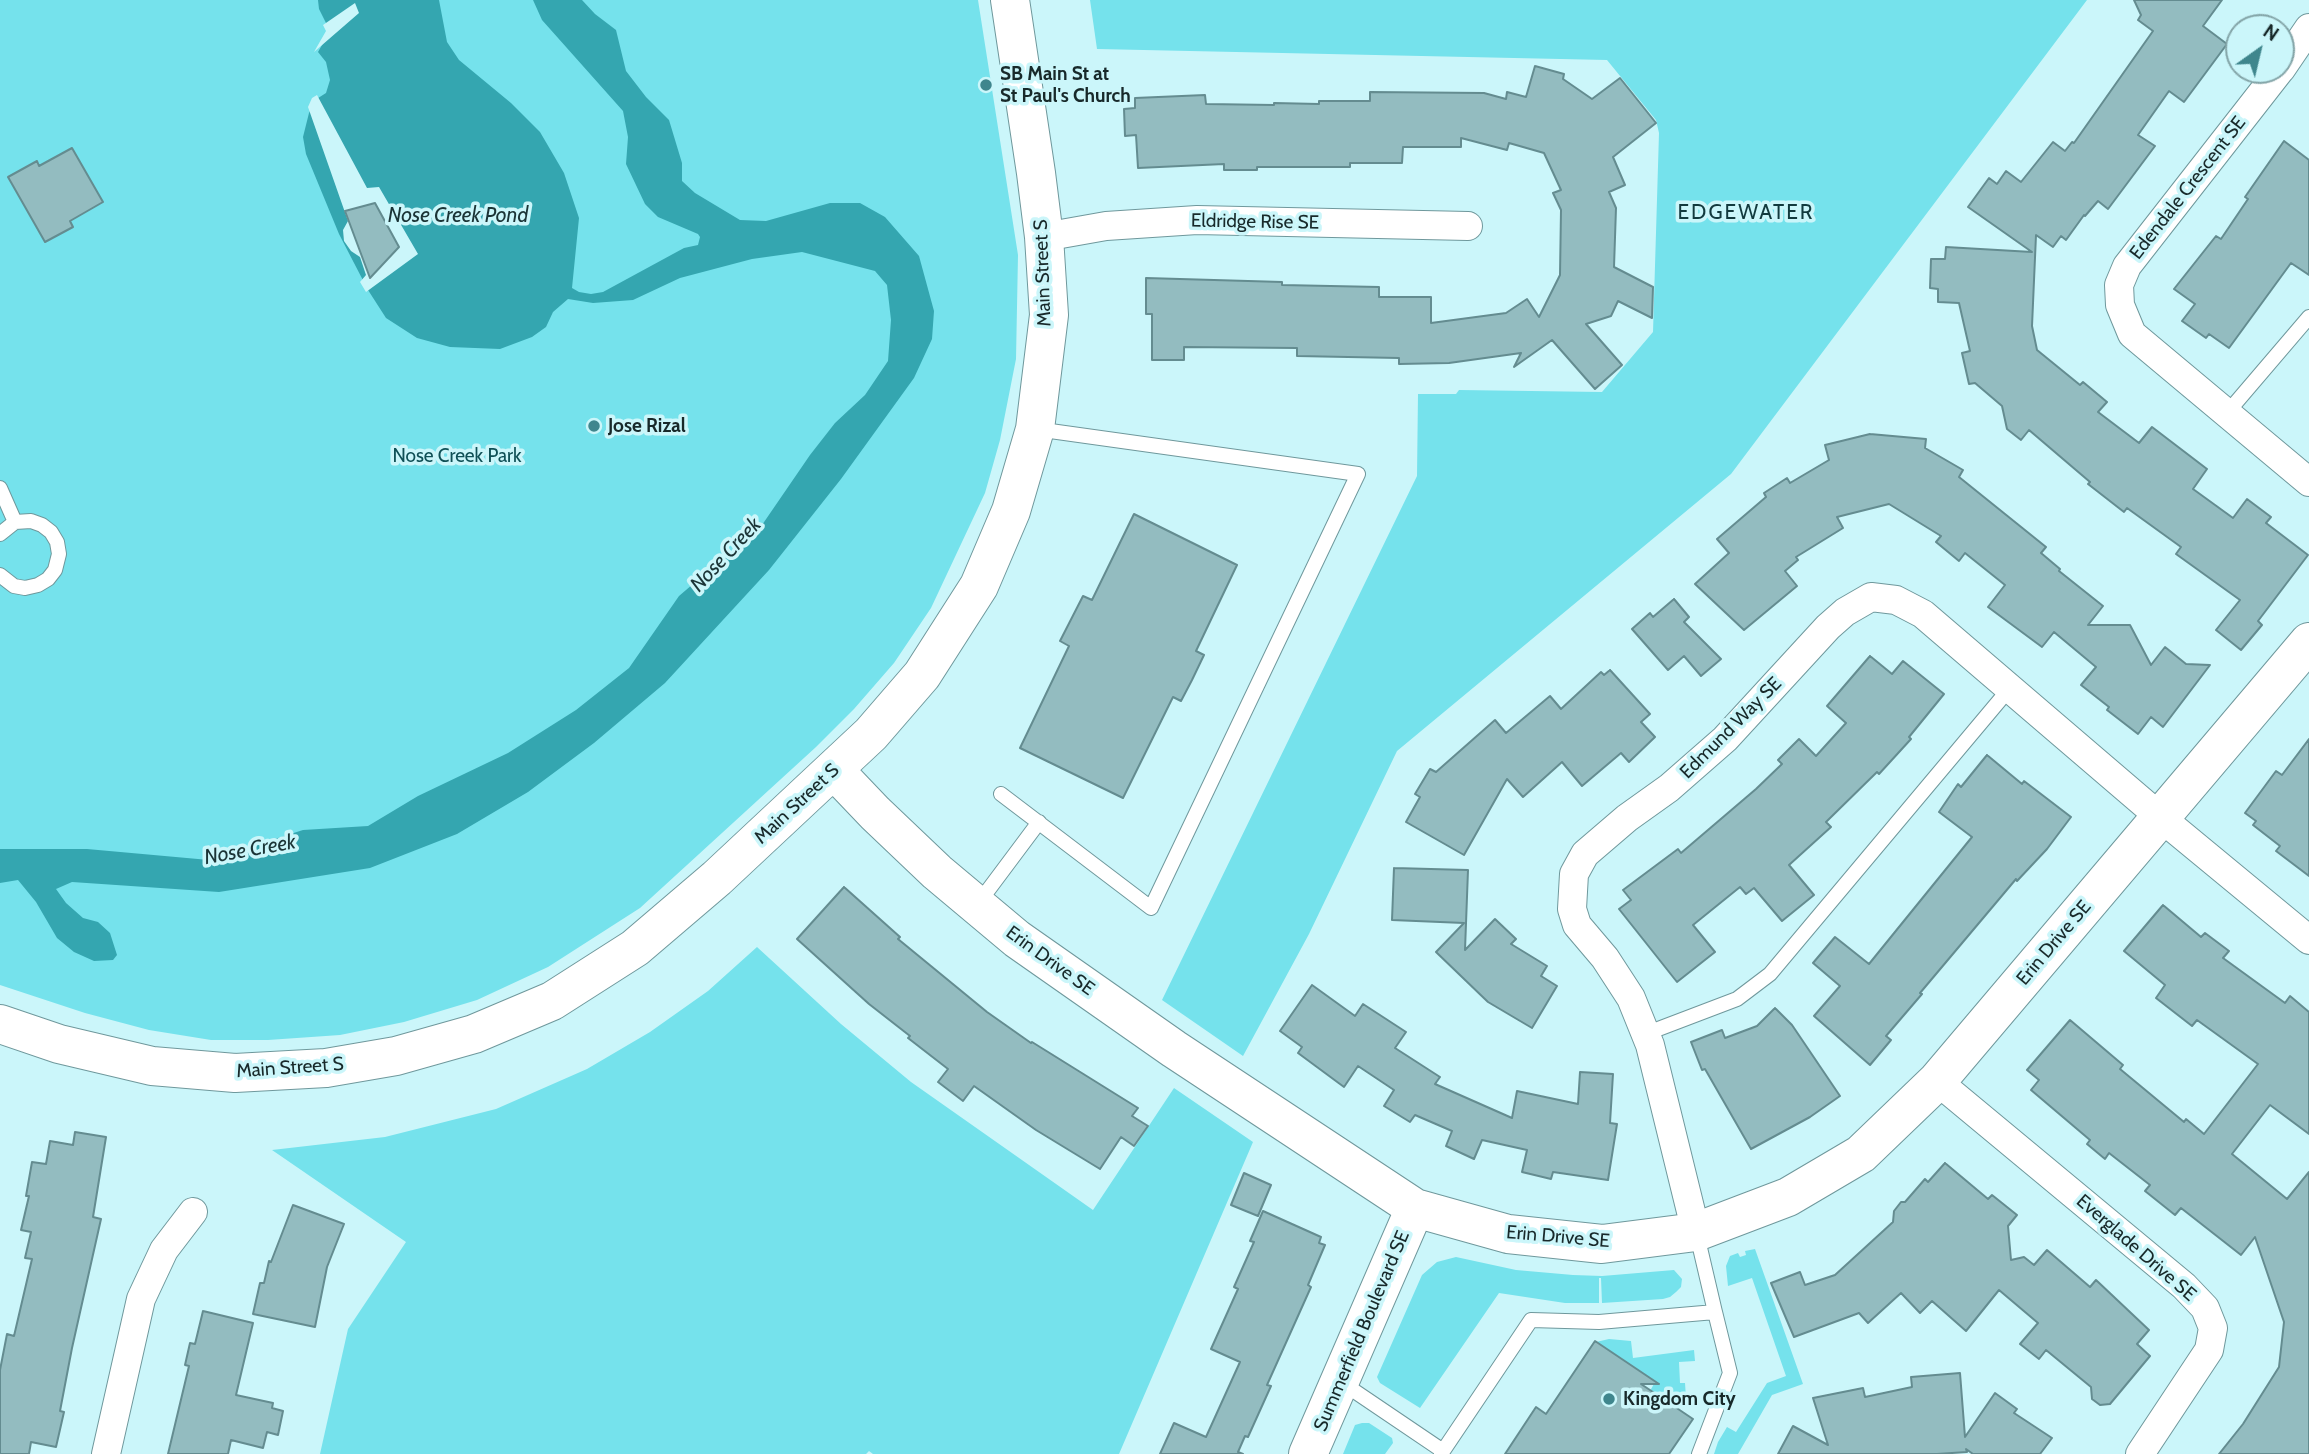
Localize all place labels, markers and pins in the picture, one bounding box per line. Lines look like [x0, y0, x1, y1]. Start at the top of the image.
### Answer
place label: SB Main St at St Paul's Church [1000, 63, 1131, 107]
marker: SB Main St at St Paul's Church [978, 77, 994, 93]
place label: Jose Rizal [608, 415, 686, 437]
marker: Jose Rizal [586, 418, 602, 434]
place label: Kingdom City [1623, 1388, 1736, 1410]
marker: Kingdom City [1601, 1391, 1617, 1407]

